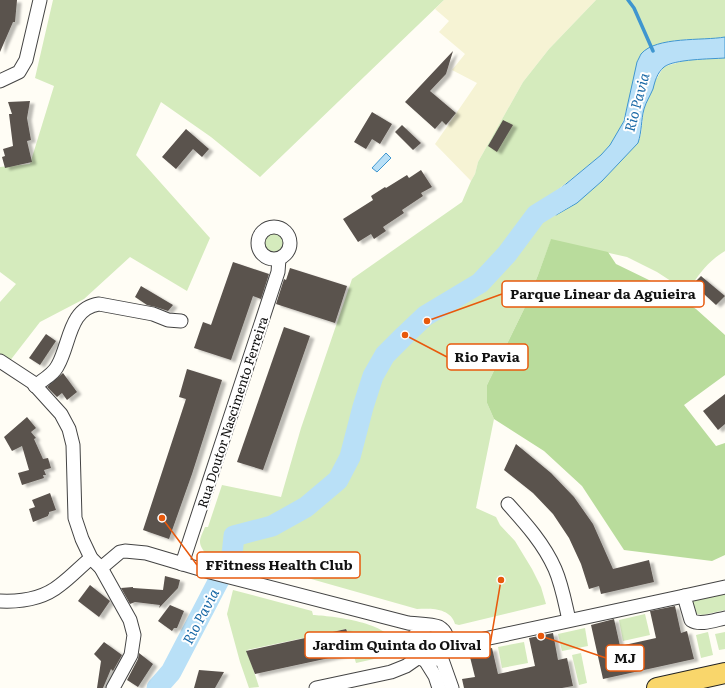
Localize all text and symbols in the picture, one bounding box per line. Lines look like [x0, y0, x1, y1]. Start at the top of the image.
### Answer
water label: Rio Pavia [619, 70, 653, 134]
callout: Parque Linear da Aguieira [502, 281, 704, 307]
text: Parque Linear da Aguieira [510, 283, 697, 303]
street label: Rua Doutor Nascimento Ferreira [192, 314, 272, 510]
callout: Rio Pavia [447, 344, 528, 370]
text: Rio Pavia [454, 346, 521, 366]
callout: FFitness Health Club [197, 552, 360, 578]
text: FFitness Health Club [205, 554, 353, 574]
water label: Rio Pavia [177, 585, 223, 647]
callout: Jardim Quinta do Olival [305, 632, 490, 658]
text: Jardim Quinta do Olival [313, 634, 481, 654]
callout: MJ [606, 645, 644, 671]
text: MJ [614, 647, 636, 667]

